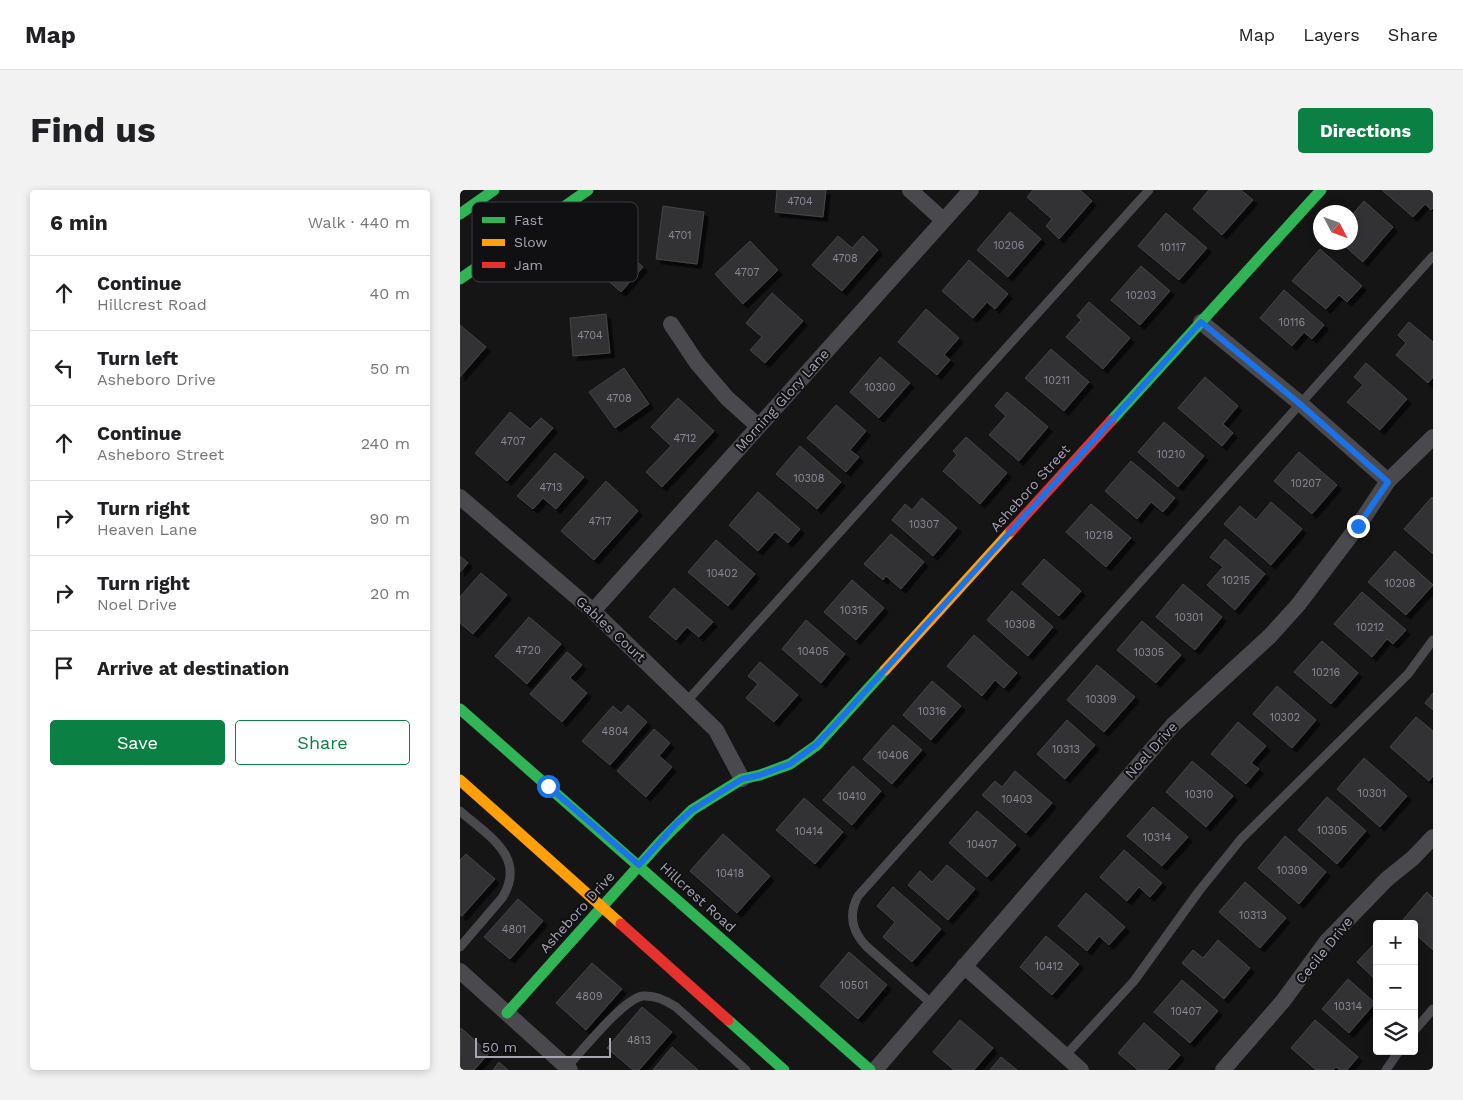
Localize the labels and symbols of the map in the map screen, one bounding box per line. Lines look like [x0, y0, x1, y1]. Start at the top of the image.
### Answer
house number: 4704 [787, 195, 813, 208]
legend [472, 202, 638, 282]
north arrow [1313, 205, 1358, 250]
text: Fast [514, 212, 543, 228]
house number: 4701 [668, 229, 692, 242]
text: Slow [514, 234, 547, 250]
house number: 10206 [993, 239, 1025, 252]
house number: 10117 [1160, 241, 1186, 254]
house number: 4708 [832, 252, 858, 265]
text: Jam [514, 257, 543, 273]
house number: 4707 [735, 266, 759, 279]
house number: 10203 [1126, 289, 1156, 302]
house number: 10116 [1279, 316, 1306, 329]
house number: 4704 [577, 329, 603, 342]
street label: Morning Glory Lane [732, 345, 832, 455]
house number: 10211 [1044, 374, 1070, 387]
house number: 10300 [864, 381, 896, 394]
house number: 4708 [606, 392, 632, 405]
house number: 4712 [673, 432, 697, 445]
house number: 4707 [501, 435, 525, 448]
street label: Asheboro Street [987, 441, 1073, 535]
house number: 10210 [1157, 448, 1185, 461]
house number: 10308 [794, 472, 825, 485]
house number: 10207 [1291, 477, 1321, 490]
house number: 4713 [539, 481, 563, 494]
house number: 4717 [589, 515, 611, 528]
route end [1347, 515, 1370, 538]
house number: 10307 [909, 518, 939, 531]
house number: 10218 [1085, 529, 1114, 542]
house number: 10402 [706, 567, 738, 580]
house number: 10215 [1222, 574, 1250, 587]
house number: 10208 [1384, 577, 1416, 590]
street label: Gables Court [573, 593, 649, 665]
house number: 10315 [840, 604, 868, 617]
house number: 10301 [1175, 611, 1203, 624]
house number: 10308 [1005, 618, 1036, 631]
house number: 10212 [1356, 621, 1384, 634]
house number: 4720 [515, 644, 541, 657]
house number: 10405 [797, 645, 829, 658]
house number: 10305 [1134, 646, 1164, 659]
house number: 10216 [1312, 666, 1341, 679]
house number: 10309 [1086, 693, 1117, 706]
house number: 10316 [918, 705, 946, 718]
house number: 10302 [1270, 711, 1300, 724]
street label: Noel Drive [1122, 719, 1180, 781]
house number: 4804 [601, 725, 629, 738]
house number: 10313 [1052, 743, 1080, 756]
house number: 10406 [877, 749, 909, 762]
route start [537, 775, 560, 798]
house number: 10301 [1358, 787, 1386, 800]
house number: 10310 [1185, 788, 1213, 801]
house number: 10410 [838, 790, 867, 803]
house number: 10403 [1002, 793, 1032, 806]
house number: 10305 [1317, 824, 1347, 837]
house number: 10414 [795, 825, 824, 838]
house number: 10314 [1143, 831, 1171, 844]
house number: 10407 [967, 838, 997, 851]
street label: Hillcrest Road [657, 859, 739, 935]
house number: 10309 [1277, 864, 1308, 877]
house number: 10418 [716, 867, 745, 880]
street label: Asheboro Drive [536, 868, 618, 956]
house number: 10313 [1239, 909, 1267, 922]
street label: Cecile Drive [1292, 913, 1356, 987]
house number: 4801 [502, 923, 526, 936]
house number: 10412 [1035, 960, 1063, 973]
house number: 10501 [840, 979, 868, 992]
house number: 4809 [575, 990, 603, 1003]
house number: 10314 [1334, 1000, 1362, 1013]
house number: 10407 [1171, 1005, 1201, 1018]
house number: 4813 [627, 1034, 651, 1047]
scale bar [475, 1035, 611, 1058]

